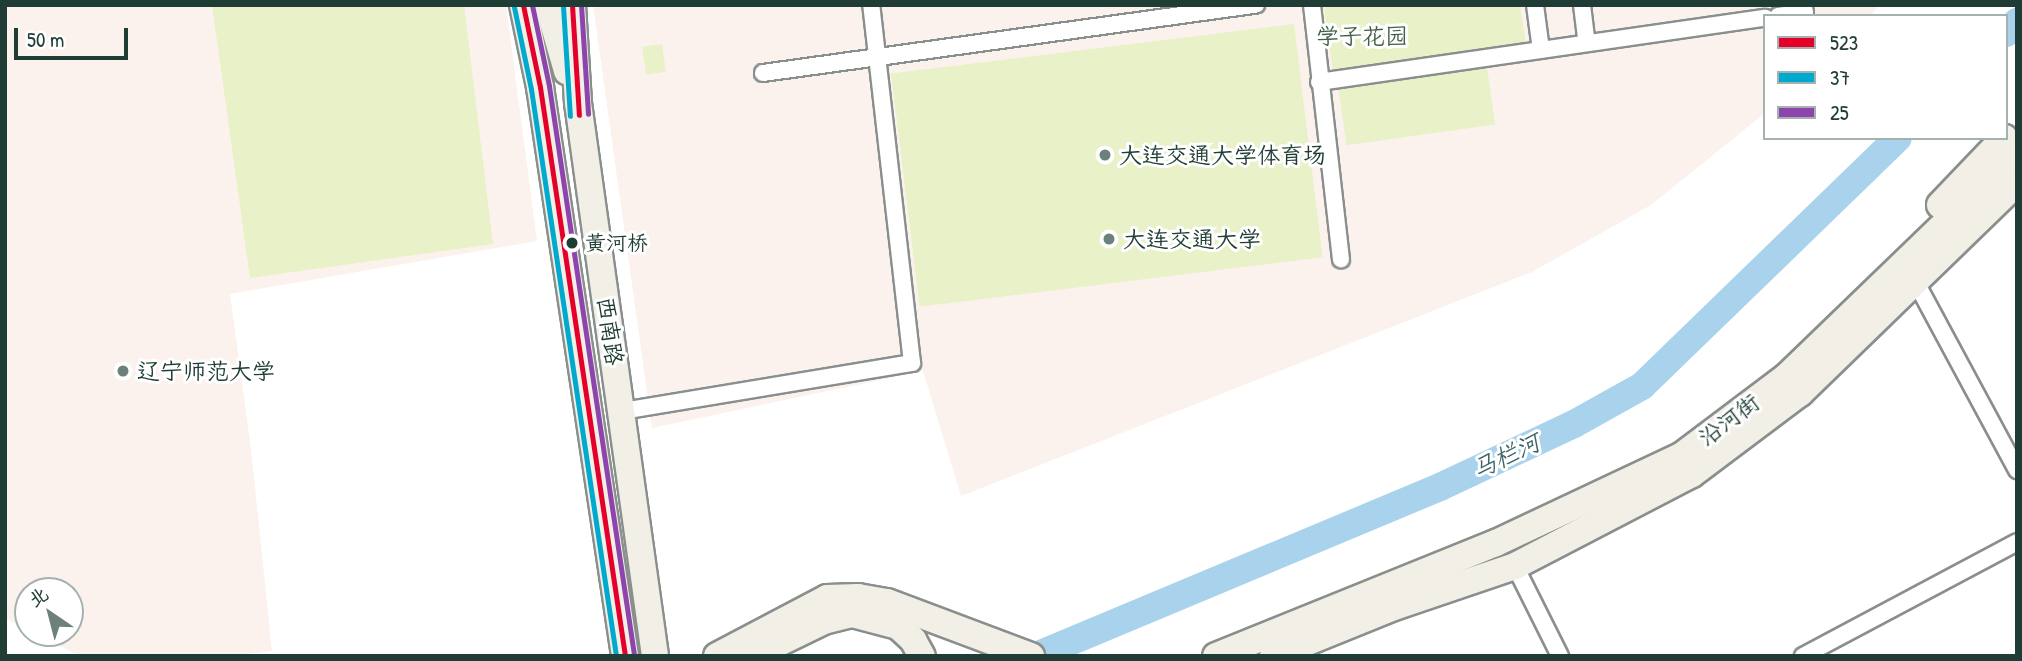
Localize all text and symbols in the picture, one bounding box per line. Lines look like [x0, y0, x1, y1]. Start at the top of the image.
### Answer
scale bar [18, 14, 131, 58]
legend [1763, 14, 2008, 140]
park label: 学子花园 [1316, 22, 1408, 50]
text: 50 m [27, 25, 64, 54]
text: 523 [1830, 28, 1858, 57]
text: 37 [1830, 63, 1850, 92]
text: 25 [1830, 98, 1849, 127]
place label: 大连交通大学体育场 [1119, 141, 1326, 169]
marker: 大连交通大学体育场 [1097, 147, 1113, 163]
place label: 大连交通大学 [1123, 225, 1261, 253]
place label: 黄河桥 [585, 230, 648, 256]
marker: 大连交通大学 [1101, 231, 1117, 247]
marker: 黄河桥 [565, 236, 579, 250]
street label: 西南路 [592, 295, 628, 367]
place label: 辽宁师范大学 [137, 357, 275, 385]
marker: 辽宁师范大学 [115, 363, 131, 379]
street label: 沿河街 [1693, 388, 1765, 452]
water label: 马栏河 [1467, 428, 1545, 484]
north arrow [14, 577, 84, 647]
text: 北 [23, 580, 53, 613]

